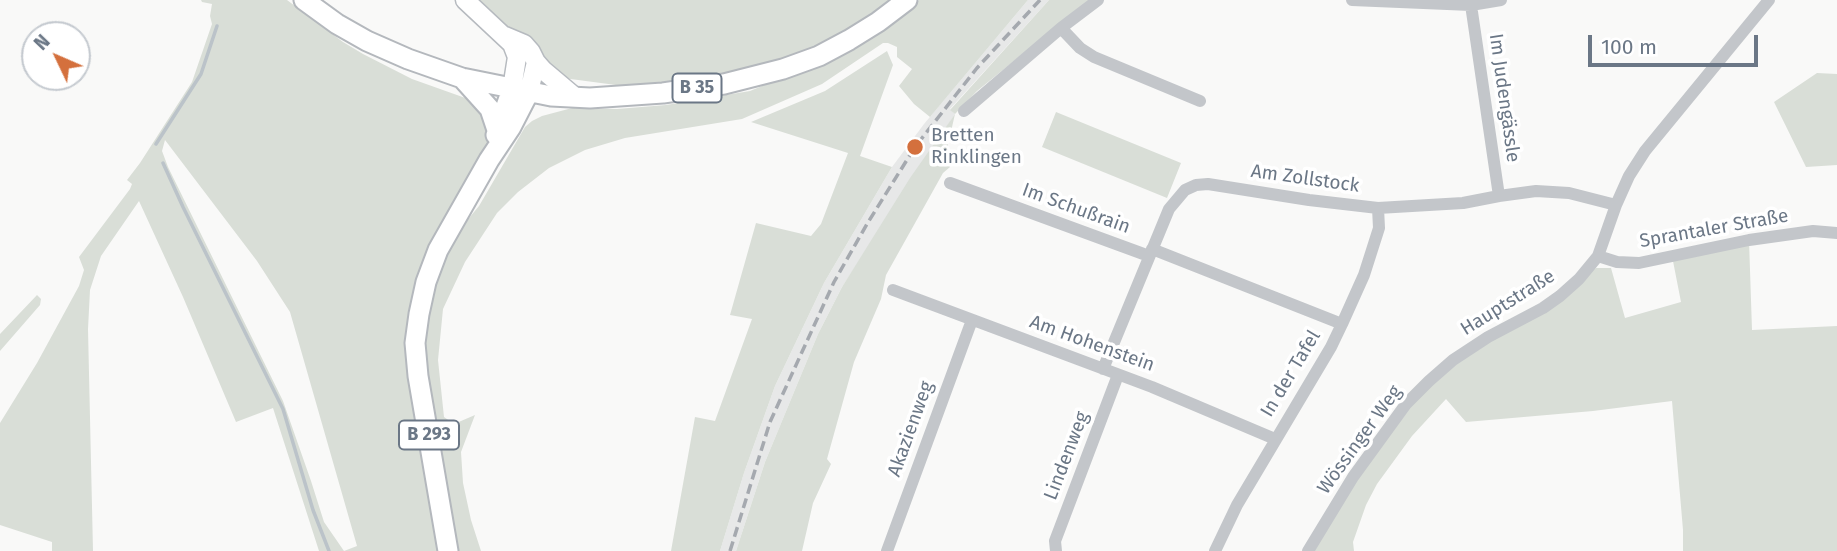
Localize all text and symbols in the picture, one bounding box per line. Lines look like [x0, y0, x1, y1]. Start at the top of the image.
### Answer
north arrow [21, 21, 91, 91]
scale bar [1592, 21, 1762, 65]
text: N [29, 30, 55, 55]
street label: Im Judengässle [1484, 32, 1524, 164]
text: 100 m [1601, 34, 1657, 60]
road number: B 35 [672, 74, 722, 102]
place label: Bretten Rinklingen [931, 125, 1022, 169]
marker: Bretten Rinklingen [905, 137, 925, 157]
street label: Am Zollstock [1249, 160, 1361, 198]
street label: Im Schußrain [1019, 179, 1133, 239]
street label: Sprantaler Straße [1638, 205, 1790, 253]
street label: Hauptstraße [1457, 265, 1559, 341]
street label: Am Hohenstein [1026, 311, 1158, 377]
street label: In der Tafel [1256, 326, 1326, 422]
street label: Akazienweg [883, 378, 939, 480]
street label: Wössinger Weg [1313, 381, 1407, 499]
street label: Lindenweg [1040, 409, 1094, 503]
road number: B 293 [399, 421, 459, 450]

